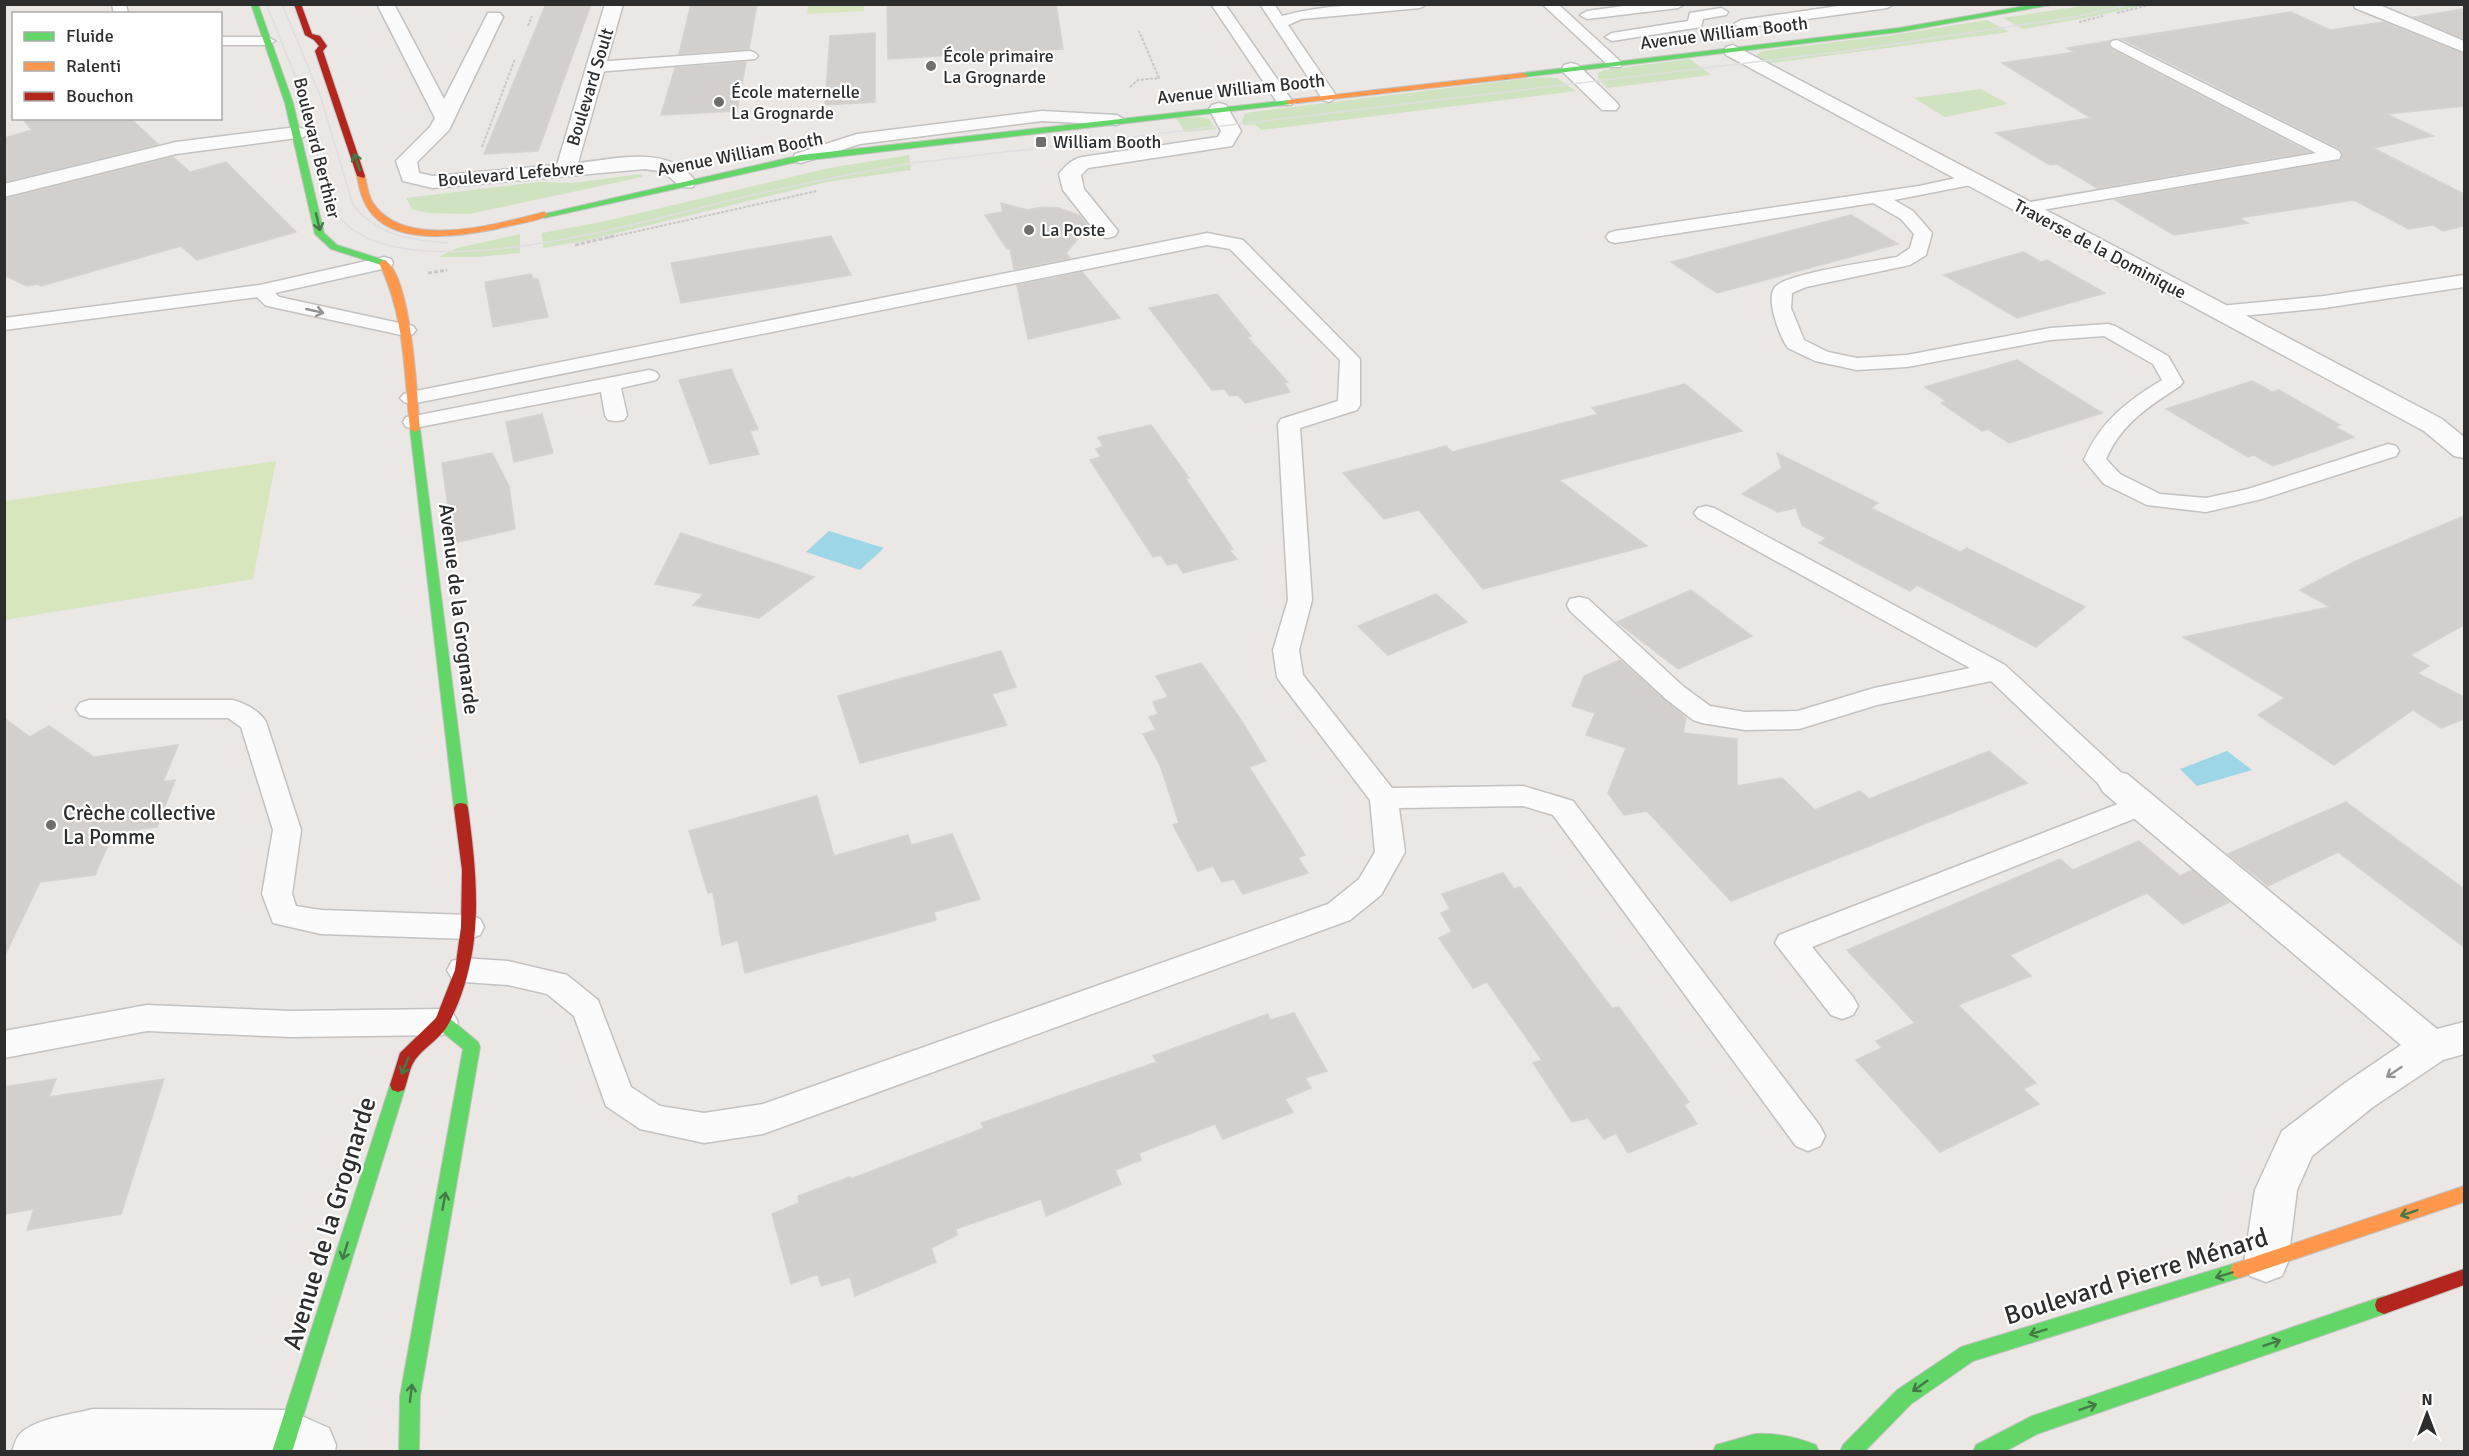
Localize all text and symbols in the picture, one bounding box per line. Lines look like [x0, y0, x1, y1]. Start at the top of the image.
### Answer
legend [12, 12, 222, 120]
street label: Avenue William Booth [1639, 12, 1809, 54]
text: Fluide [66, 25, 114, 47]
street label: Boulevard Soult [562, 26, 618, 148]
place label: École primaire La Grognarde [943, 45, 1054, 88]
text: Ralenti [66, 55, 121, 77]
marker: École primaire La Grognarde [924, 59, 938, 73]
street label: Avenue William Booth [1156, 69, 1326, 109]
street label: Boulevard Berthier [289, 75, 345, 221]
place label: École maternelle La Grognarde [731, 81, 860, 124]
text: Bouchon [66, 85, 134, 107]
marker: École maternelle La Grognarde [712, 95, 726, 109]
street label: Avenue William Booth [655, 127, 825, 181]
place label: William Booth [1053, 131, 1161, 153]
marker: William Booth [1034, 135, 1048, 149]
one-way arrow [351, 153, 362, 172]
street label: Boulevard Lefebvre [437, 157, 585, 191]
street label: Traverse de la Dominique [2010, 194, 2190, 304]
one-way arrow [312, 212, 324, 231]
place label: La Poste [1041, 219, 1105, 241]
marker: La Poste [1022, 223, 1036, 237]
one-way arrow [305, 305, 324, 317]
street label: Avenue de la Grognarde [433, 502, 485, 716]
place label: Crèche collective La Pomme [63, 800, 216, 850]
marker: Crèche collective La Pomme [44, 818, 58, 832]
one-way arrow [398, 1056, 409, 1074]
one-way arrow [2386, 1066, 2402, 1078]
street label: Avenue de la Grognarde [276, 1093, 384, 1354]
one-way arrow [439, 1192, 450, 1211]
one-way arrow [2400, 1208, 2419, 1219]
street label: Boulevard Pierre Ménard [2001, 1222, 2272, 1332]
one-way arrow [339, 1241, 350, 1260]
one-way arrow [2215, 1270, 2234, 1281]
one-way arrow [2029, 1327, 2048, 1338]
one-way arrow [2262, 1337, 2281, 1348]
one-way arrow [1912, 1380, 1929, 1392]
one-way arrow [406, 1384, 417, 1404]
north arrow [2397, 1384, 2457, 1444]
text: N [2421, 1390, 2433, 1410]
one-way arrow [2078, 1401, 2097, 1412]

